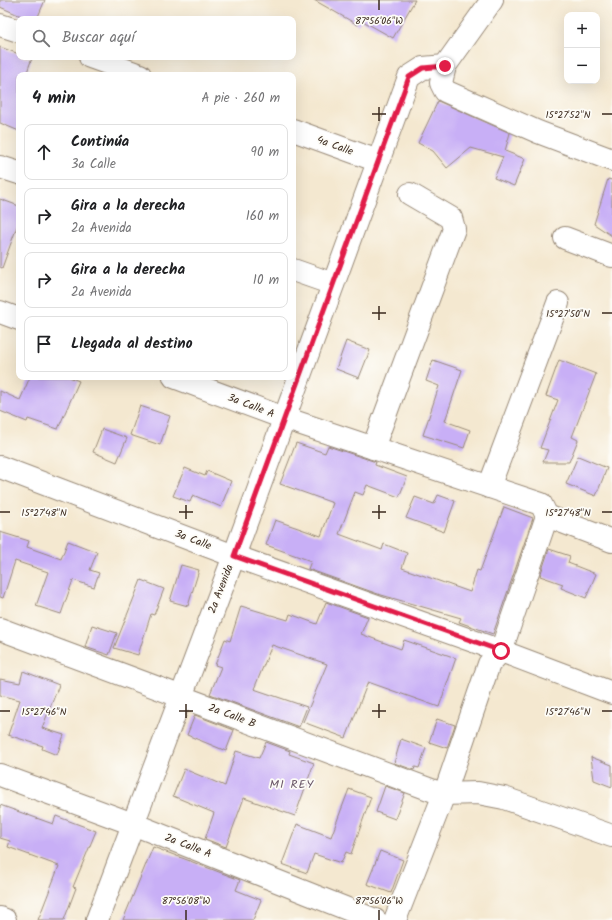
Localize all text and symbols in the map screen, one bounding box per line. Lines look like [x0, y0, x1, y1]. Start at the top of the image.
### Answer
map controls [564, 12, 600, 84]
button: + [564, 12, 600, 48]
text: 87°56'06"W [355, 13, 403, 29]
search box [16, 16, 296, 60]
text: Buscar aquí [62, 26, 135, 50]
icon: search [30, 27, 52, 49]
button: − [564, 48, 600, 84]
route end [436, 57, 454, 75]
text: 4 min [32, 85, 76, 112]
text: A pie · 260 m [201, 88, 280, 109]
text: 15°27'52"N [545, 107, 591, 123]
text: Continúa [71, 130, 129, 154]
street label: 4a Calle [314, 131, 356, 161]
icon: ahead [33, 141, 55, 163]
text: 90 m [251, 142, 279, 163]
text: 3a Calle [71, 154, 116, 175]
text: Gira a la derecha [71, 194, 185, 218]
icon: right [33, 205, 55, 227]
text: 160 m [246, 206, 279, 227]
text: 2a Avenida [71, 218, 132, 239]
text: Gira a la derecha [71, 258, 185, 282]
icon: right [33, 269, 55, 291]
text: 10 m [253, 270, 279, 291]
text: 2a Avenida [71, 282, 132, 303]
text: 15°27'50"N [546, 306, 590, 322]
text: Llegada al destino [71, 332, 193, 356]
icon: arrive [33, 333, 55, 355]
street label: 3a Calle A [225, 389, 277, 423]
text: 15°27'48"N [21, 505, 67, 521]
text: 15°27'48"N [545, 505, 591, 521]
street label: 3a Calle [172, 525, 214, 555]
street label: 2a Avenida [203, 562, 239, 616]
route start [492, 642, 510, 660]
street label: 2a Calle B [206, 699, 258, 733]
text: 15°27'46"N [22, 704, 67, 720]
text: 15°27'46"N [546, 704, 591, 720]
district label: MI REY [270, 775, 315, 794]
street label: 2a Calle A [162, 829, 214, 863]
text: 87°56'08"W [162, 893, 210, 909]
text: 87°56'06"W [355, 893, 403, 909]

